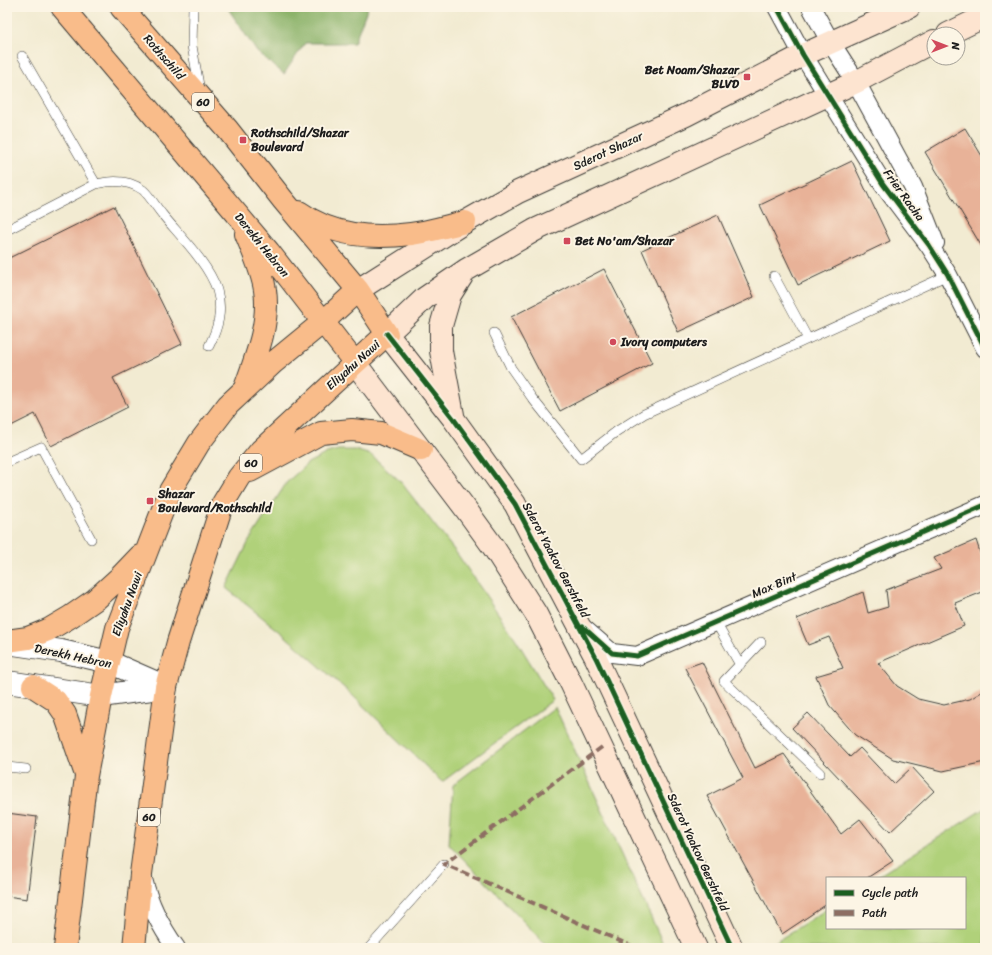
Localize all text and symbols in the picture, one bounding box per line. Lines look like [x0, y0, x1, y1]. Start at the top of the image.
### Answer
north arrow [926, 26, 966, 66]
street label: Rothschild [138, 29, 191, 86]
text: N [946, 41, 965, 50]
place label: Bet Noam/Shazar BLVD [645, 59, 740, 95]
marker: Bet Noam/Shazar BLVD [742, 72, 752, 82]
road number: 60 [192, 93, 214, 111]
place label: Rothschild/Shazar Boulevard [250, 122, 350, 158]
street label: Sderot Shazar [569, 125, 648, 177]
marker: Rothschild/Shazar Boulevard [238, 135, 248, 145]
street label: Frier Racha [877, 164, 931, 226]
street label: Derekh Hebron [229, 208, 296, 283]
place label: Bet No'am/Shazar [575, 230, 675, 252]
marker: Bet No'am/Shazar [562, 236, 572, 246]
place label: Ivory computers [620, 331, 708, 353]
street label: Eliyahu Nawi [321, 334, 386, 396]
marker: Ivory computers [608, 337, 618, 347]
road number: 60 [240, 454, 262, 472]
place label: Shazar Boulevard/Rothschild [157, 483, 273, 519]
marker: Shazar Boulevard/Rothschild [145, 496, 155, 506]
street label: Sderot Yaakov Gershfeld [516, 498, 596, 623]
street label: Max Bint [748, 565, 801, 604]
street label: Eliyahu Nawi [105, 568, 149, 639]
street label: Derekh Hebron [32, 637, 114, 675]
street label: Sderot Yaakov Gershfeld [661, 789, 735, 916]
road number: 60 [138, 808, 160, 826]
legend [826, 877, 966, 929]
text: Cycle path [862, 882, 918, 904]
text: Path [862, 902, 887, 924]

